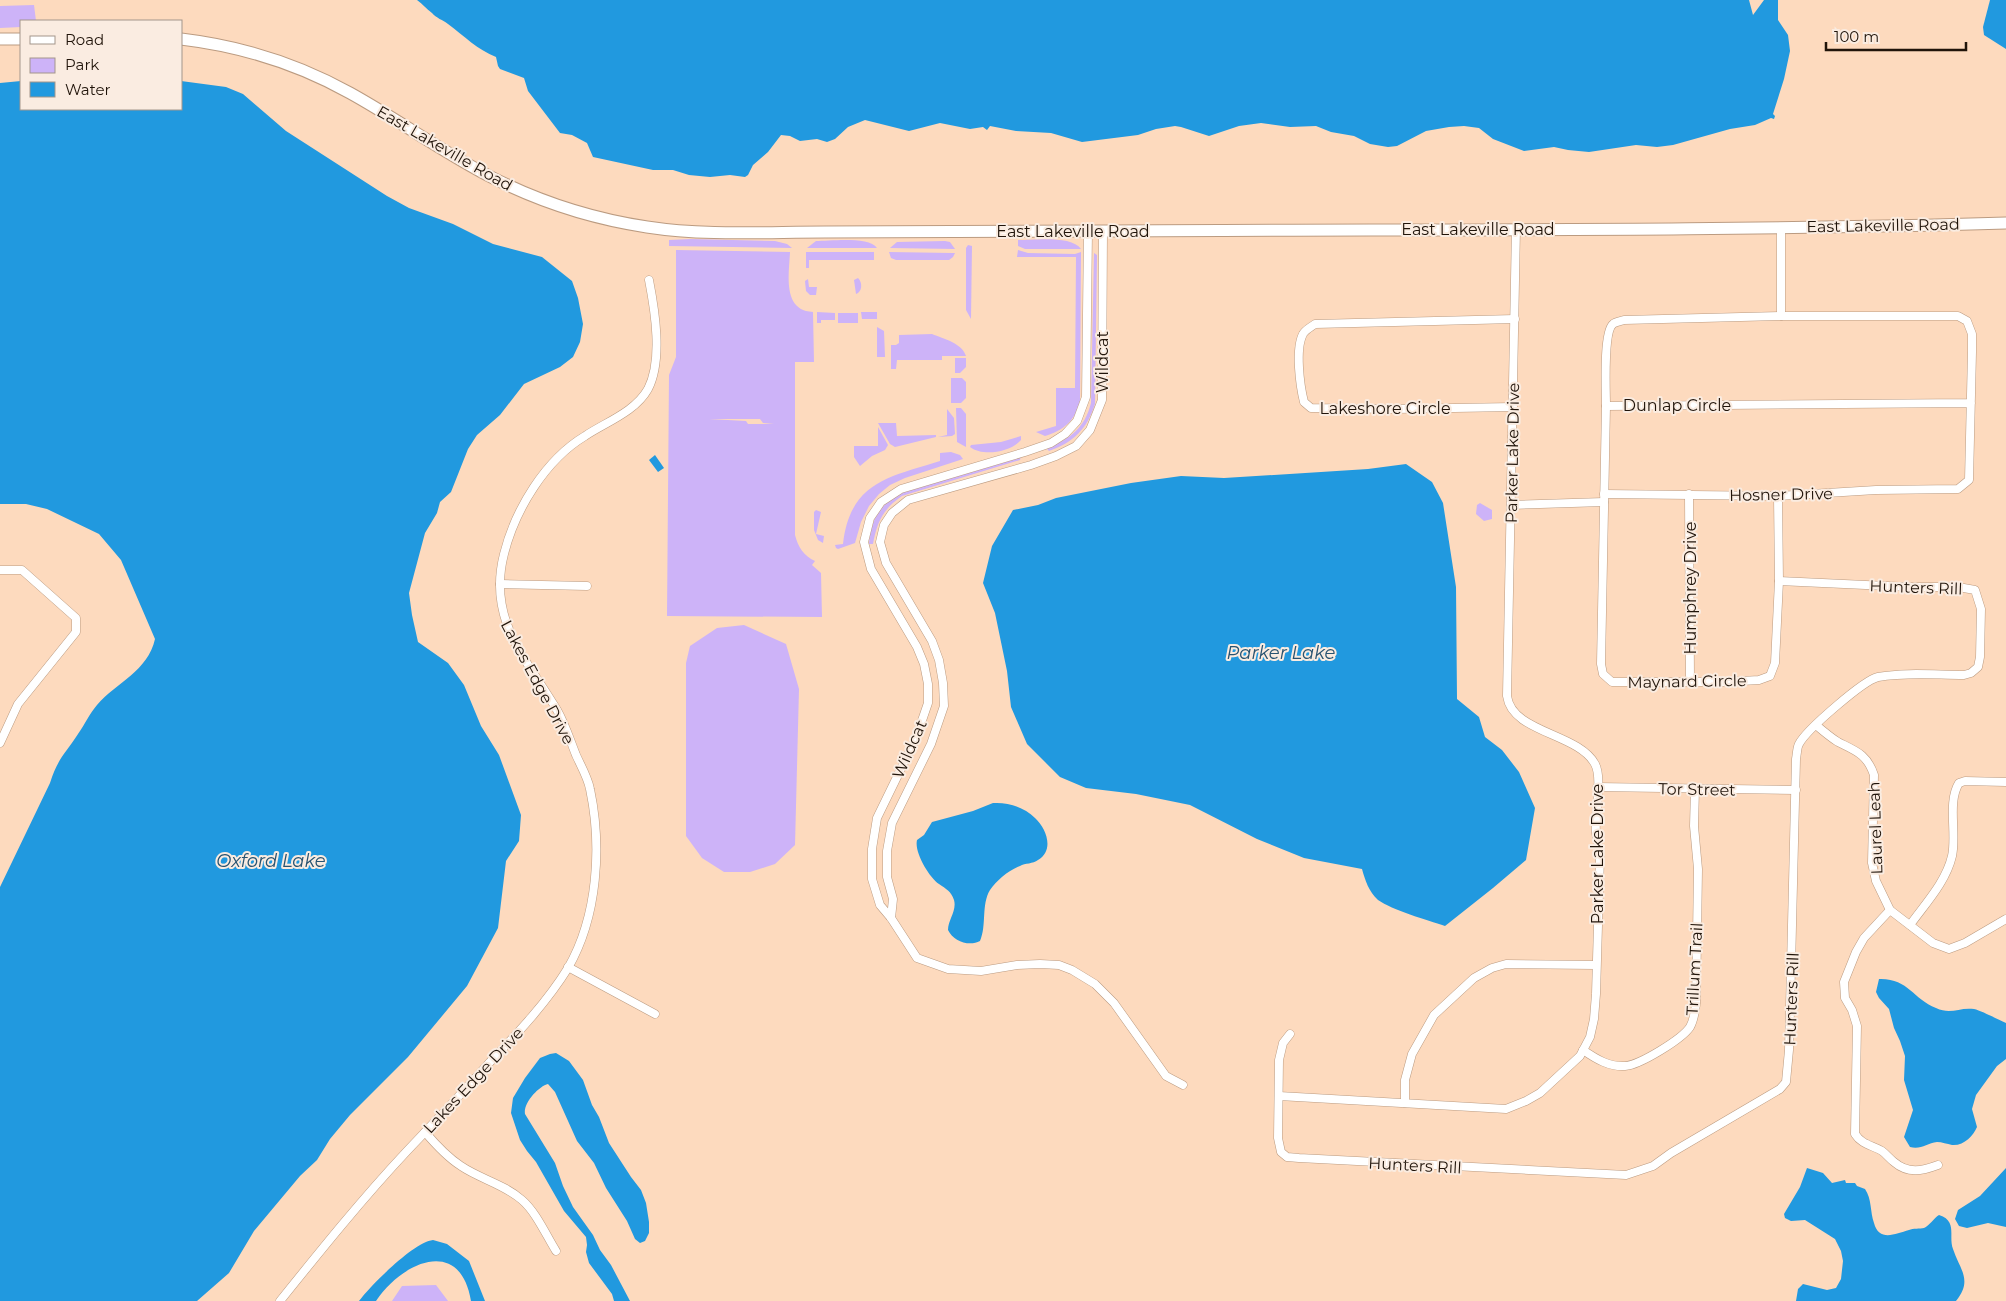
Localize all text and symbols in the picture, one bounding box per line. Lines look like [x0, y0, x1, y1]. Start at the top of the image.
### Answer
legend [20, 20, 182, 110]
scale bar [1826, 20, 1966, 52]
text: 100 m [1834, 27, 1879, 46]
text: Road [65, 30, 104, 49]
text: Park [65, 55, 99, 74]
text: Water [65, 80, 111, 99]
street label: East Lakeville Road [374, 102, 516, 195]
street label: East Lakeville Road [1806, 215, 1960, 236]
street label: East Lakeville Road [1401, 220, 1555, 239]
street label: East Lakeville Road [996, 222, 1150, 241]
street label: Wildcat [1093, 331, 1112, 393]
street label: Parker Lake Drive [1502, 383, 1523, 523]
street label: Dunlap Circle [1623, 396, 1731, 415]
street label: Lakeshore Circle [1319, 399, 1451, 418]
street label: Hosner Drive [1729, 484, 1833, 505]
street label: Humphrey Drive [1681, 522, 1700, 654]
street label: Hunters Rill [1869, 576, 1963, 599]
street label: Lakes Edge Drive [497, 617, 578, 748]
water label: Parker Lake [1227, 642, 1336, 664]
street label: Maynard Circle [1627, 671, 1747, 692]
street label: Wildcat [888, 717, 931, 781]
street label: Tor Street [1658, 779, 1736, 800]
street label: Laurel Leah [1864, 781, 1887, 875]
street label: Parker Lake Drive [1588, 784, 1607, 924]
water label: Oxford Lake [216, 850, 326, 872]
street label: Trillum Trail [1683, 922, 1706, 1016]
street label: Hunters Rill [1780, 952, 1803, 1046]
street label: Lakes Edge Drive [419, 1023, 527, 1137]
street label: Hunters Rill [1368, 1154, 1462, 1177]

